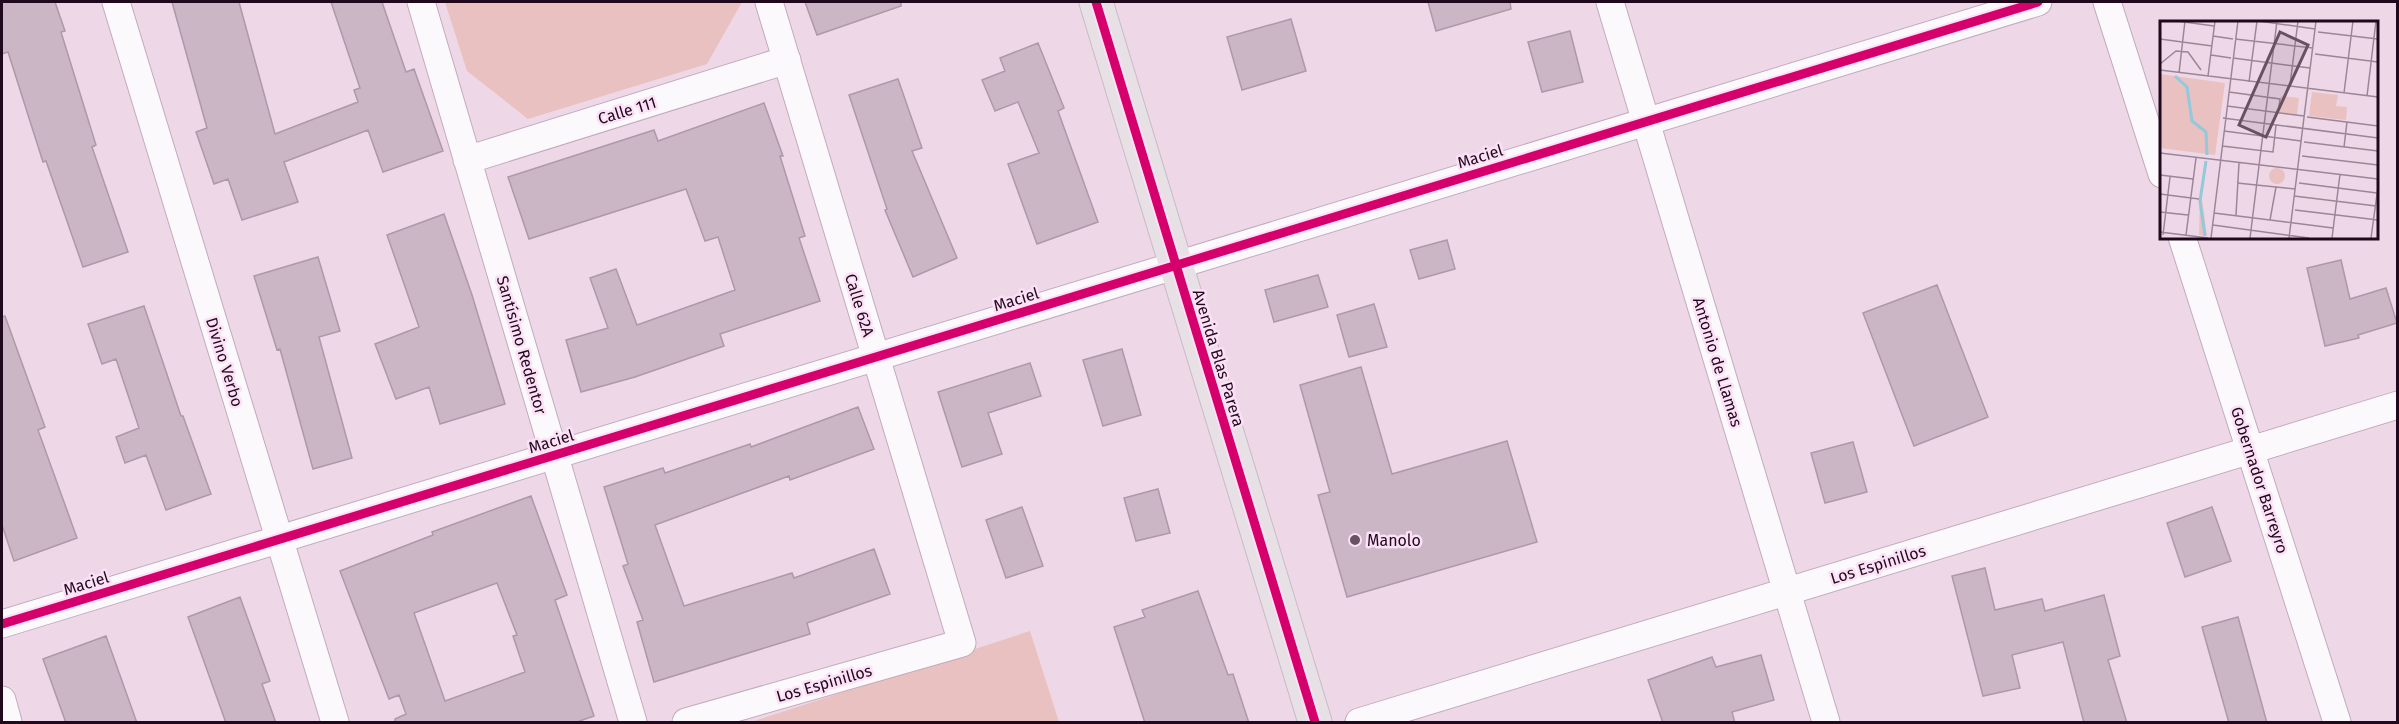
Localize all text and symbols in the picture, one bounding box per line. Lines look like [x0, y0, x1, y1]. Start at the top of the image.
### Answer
inset map [2160, 21, 2378, 238]
street label: Calle 111 [596, 93, 659, 128]
street label: Maciel [1455, 140, 1506, 172]
street label: Calle 62A [841, 271, 878, 340]
street label: Santísimo Redentor [493, 274, 551, 417]
street label: Maciel [991, 283, 1042, 315]
street label: Avenida Blas Parera [1189, 287, 1248, 429]
street label: Antonio de Llamas [1689, 295, 1746, 429]
street label: Divino Verbo [202, 315, 247, 409]
street label: Gobernador Barreyro [2227, 404, 2292, 556]
street label: Maciel [526, 425, 577, 457]
place label: Manolo [1367, 531, 1421, 550]
marker: Manolo [1348, 533, 1362, 547]
street label: Los Espinillos [1828, 541, 1928, 588]
street label: Maciel [61, 567, 112, 599]
street label: Los Espinillos [774, 661, 874, 706]

